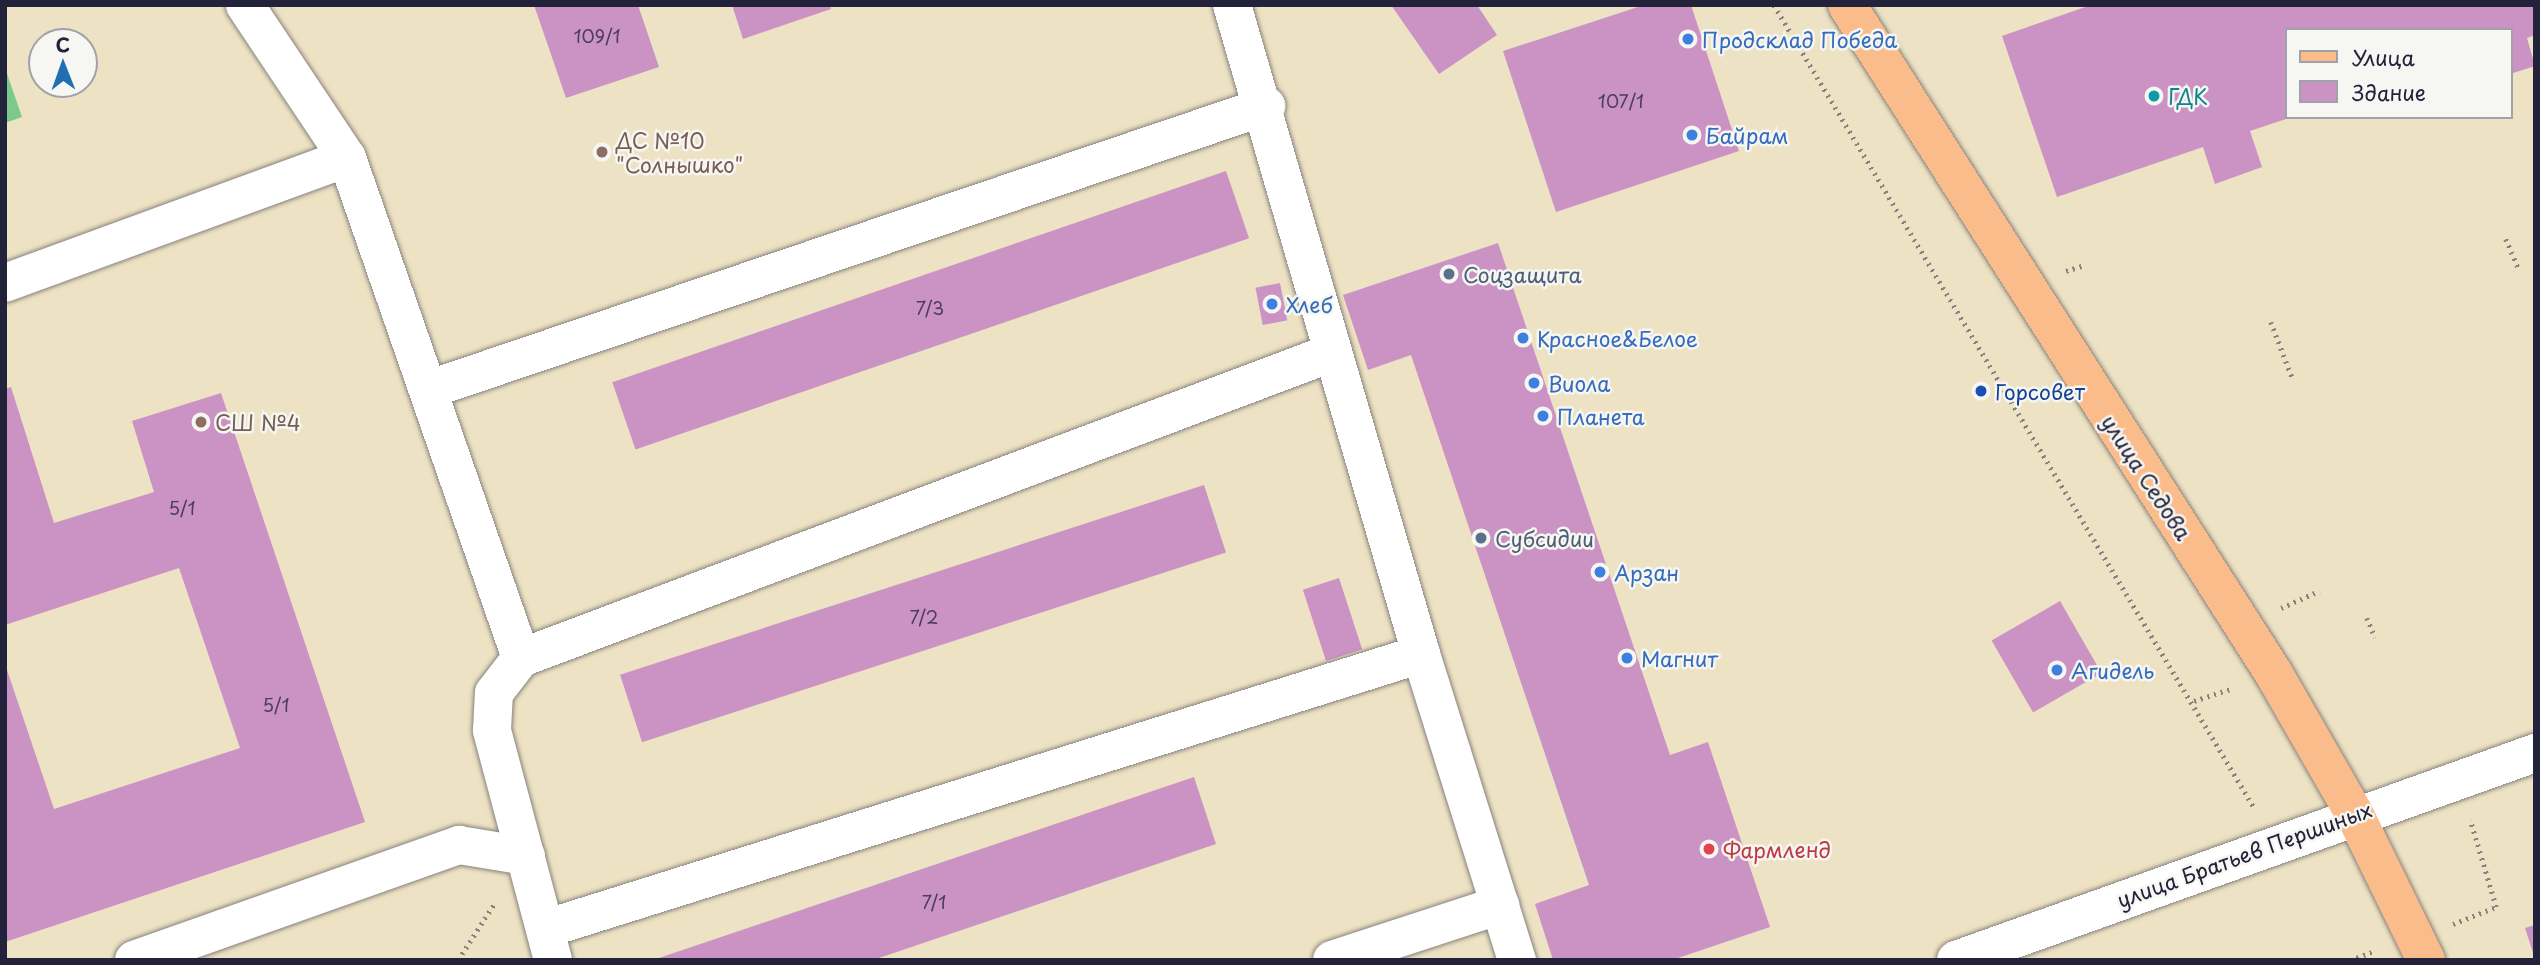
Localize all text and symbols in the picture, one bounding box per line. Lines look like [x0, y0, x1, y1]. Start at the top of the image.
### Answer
house number: 109/1 [573, 25, 621, 47]
place label: Продсклад Победа [1702, 26, 1897, 52]
north arrow [28, 28, 98, 98]
legend [2284, 28, 2512, 119]
text: С [55, 30, 70, 58]
marker: Продсклад Победа [1680, 31, 1696, 47]
text: Улица [2352, 41, 2415, 73]
text: Здание [2352, 76, 2426, 108]
place label: ГДК [2168, 83, 2208, 109]
marker: ГДК [2146, 88, 2162, 104]
house number: 107/1 [1598, 90, 1644, 112]
place label: Байрам [1706, 122, 1789, 148]
place label: ДС №10 "Солнышко" [616, 127, 743, 177]
marker: Байрам [1684, 127, 1700, 143]
marker: ДС №10 "Солнышко" [594, 144, 610, 160]
place label: Соцзащита [1463, 261, 1582, 287]
marker: Соцзащита [1441, 266, 1457, 282]
place label: Хлеб [1286, 291, 1333, 317]
marker: Хлеб [1264, 296, 1280, 312]
house number: 7/3 [916, 297, 944, 319]
place label: Красное&Белое [1537, 325, 1698, 351]
marker: Красное&Белое [1515, 330, 1531, 346]
place label: Виола [1548, 370, 1610, 396]
marker: Виола [1526, 375, 1542, 391]
place label: Горсовет [1995, 378, 2085, 404]
marker: Горсовет [1973, 383, 1989, 399]
place label: Планета [1557, 403, 1645, 429]
marker: Планета [1535, 408, 1551, 424]
place label: СШ №4 [215, 409, 301, 435]
street label: улица Седова [2097, 409, 2197, 545]
marker: СШ №4 [193, 414, 209, 430]
house number: 5/1 [168, 497, 196, 519]
place label: Субсидии [1495, 525, 1594, 551]
marker: Субсидии [1473, 530, 1489, 546]
place label: Арзан [1614, 559, 1679, 585]
marker: Арзан [1592, 564, 1608, 580]
house number: 7/2 [909, 606, 939, 628]
place label: Магнит [1641, 645, 1718, 671]
marker: Магнит [1619, 650, 1635, 666]
place label: Агидель [2071, 657, 2154, 683]
marker: Агидель [2049, 662, 2065, 678]
house number: 5/1 [262, 694, 290, 716]
street label: улица Братьев Першиных [2113, 796, 2375, 912]
place label: Фармленд [1723, 836, 1831, 862]
marker: Фармленд [1701, 841, 1717, 857]
house number: 7/1 [922, 891, 946, 913]

